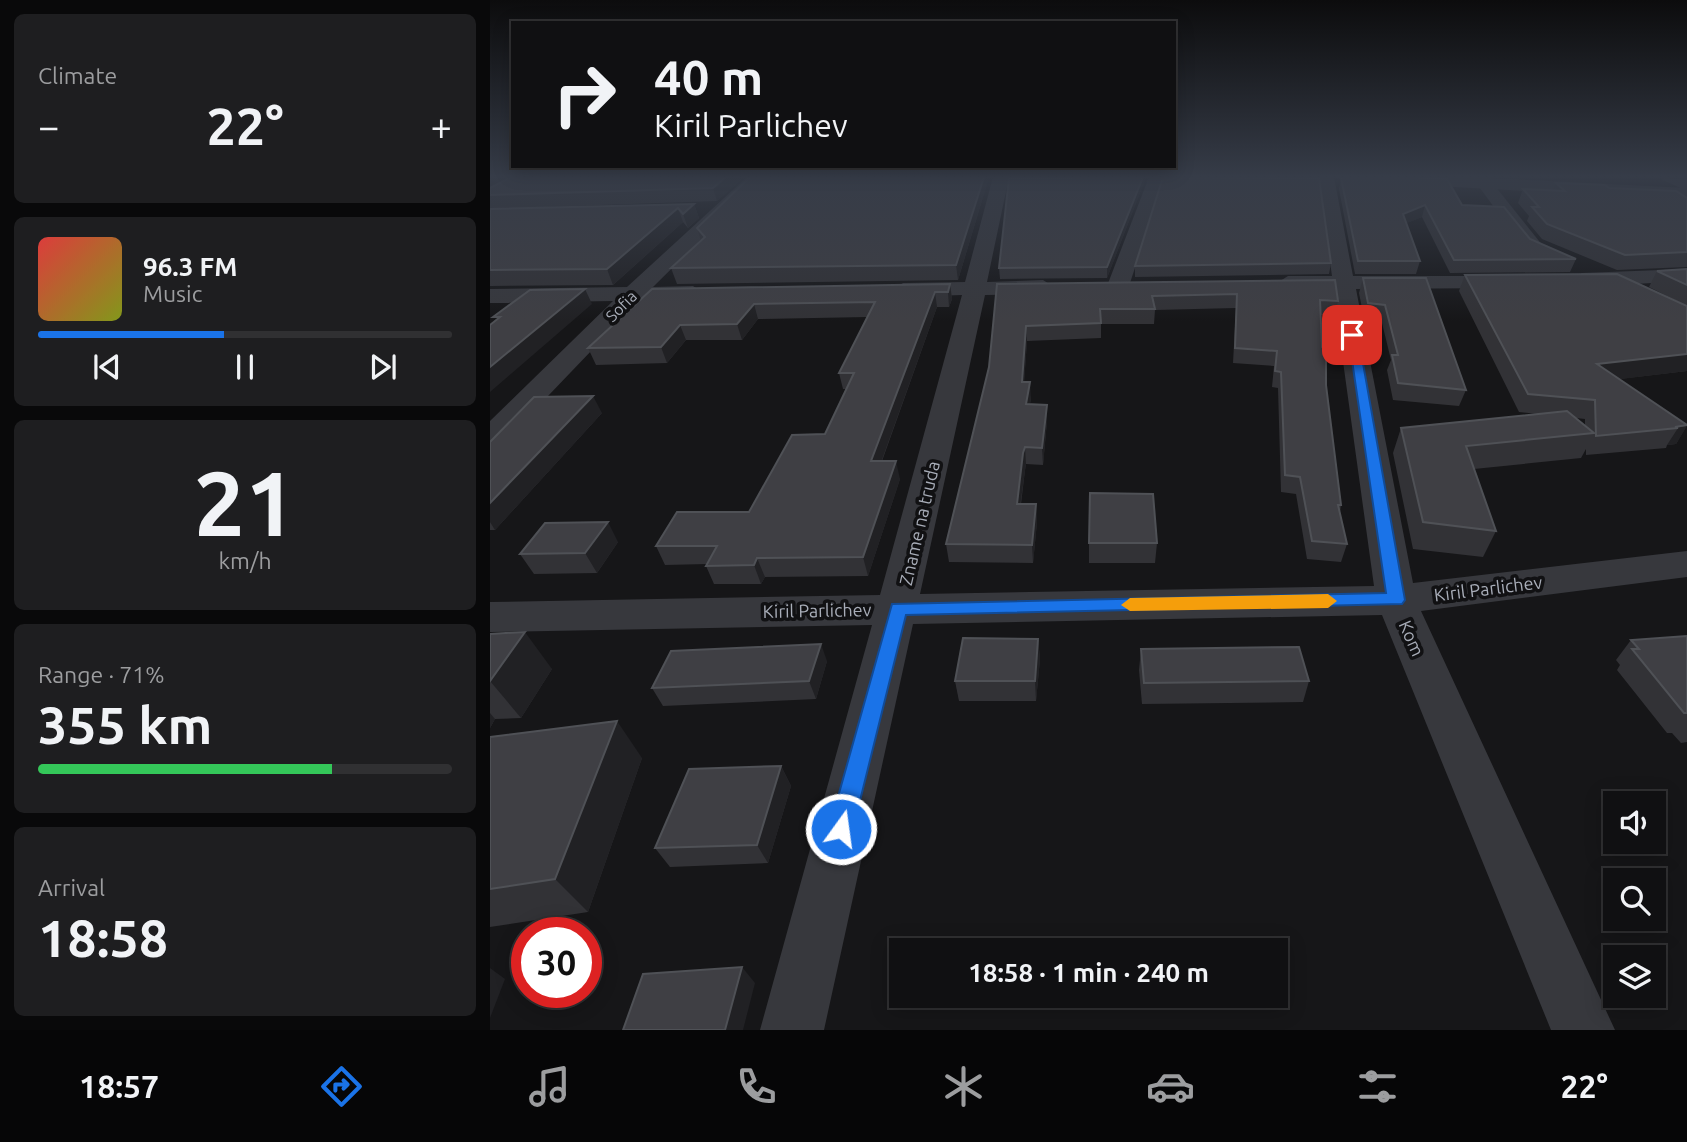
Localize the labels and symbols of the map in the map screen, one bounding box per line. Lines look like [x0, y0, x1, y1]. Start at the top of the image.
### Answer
street label: Sofia [602, 287, 640, 325]
pin [1322, 305, 1382, 365]
street label: Zname na truda [895, 459, 943, 587]
street label: Kiril Parlichev [1433, 571, 1543, 605]
street label: Kiril Parlichev [762, 599, 872, 621]
street label: Kom [1395, 617, 1429, 659]
position arrow [804, 792, 878, 866]
speed limit sign: 30 [511, 917, 602, 1008]

